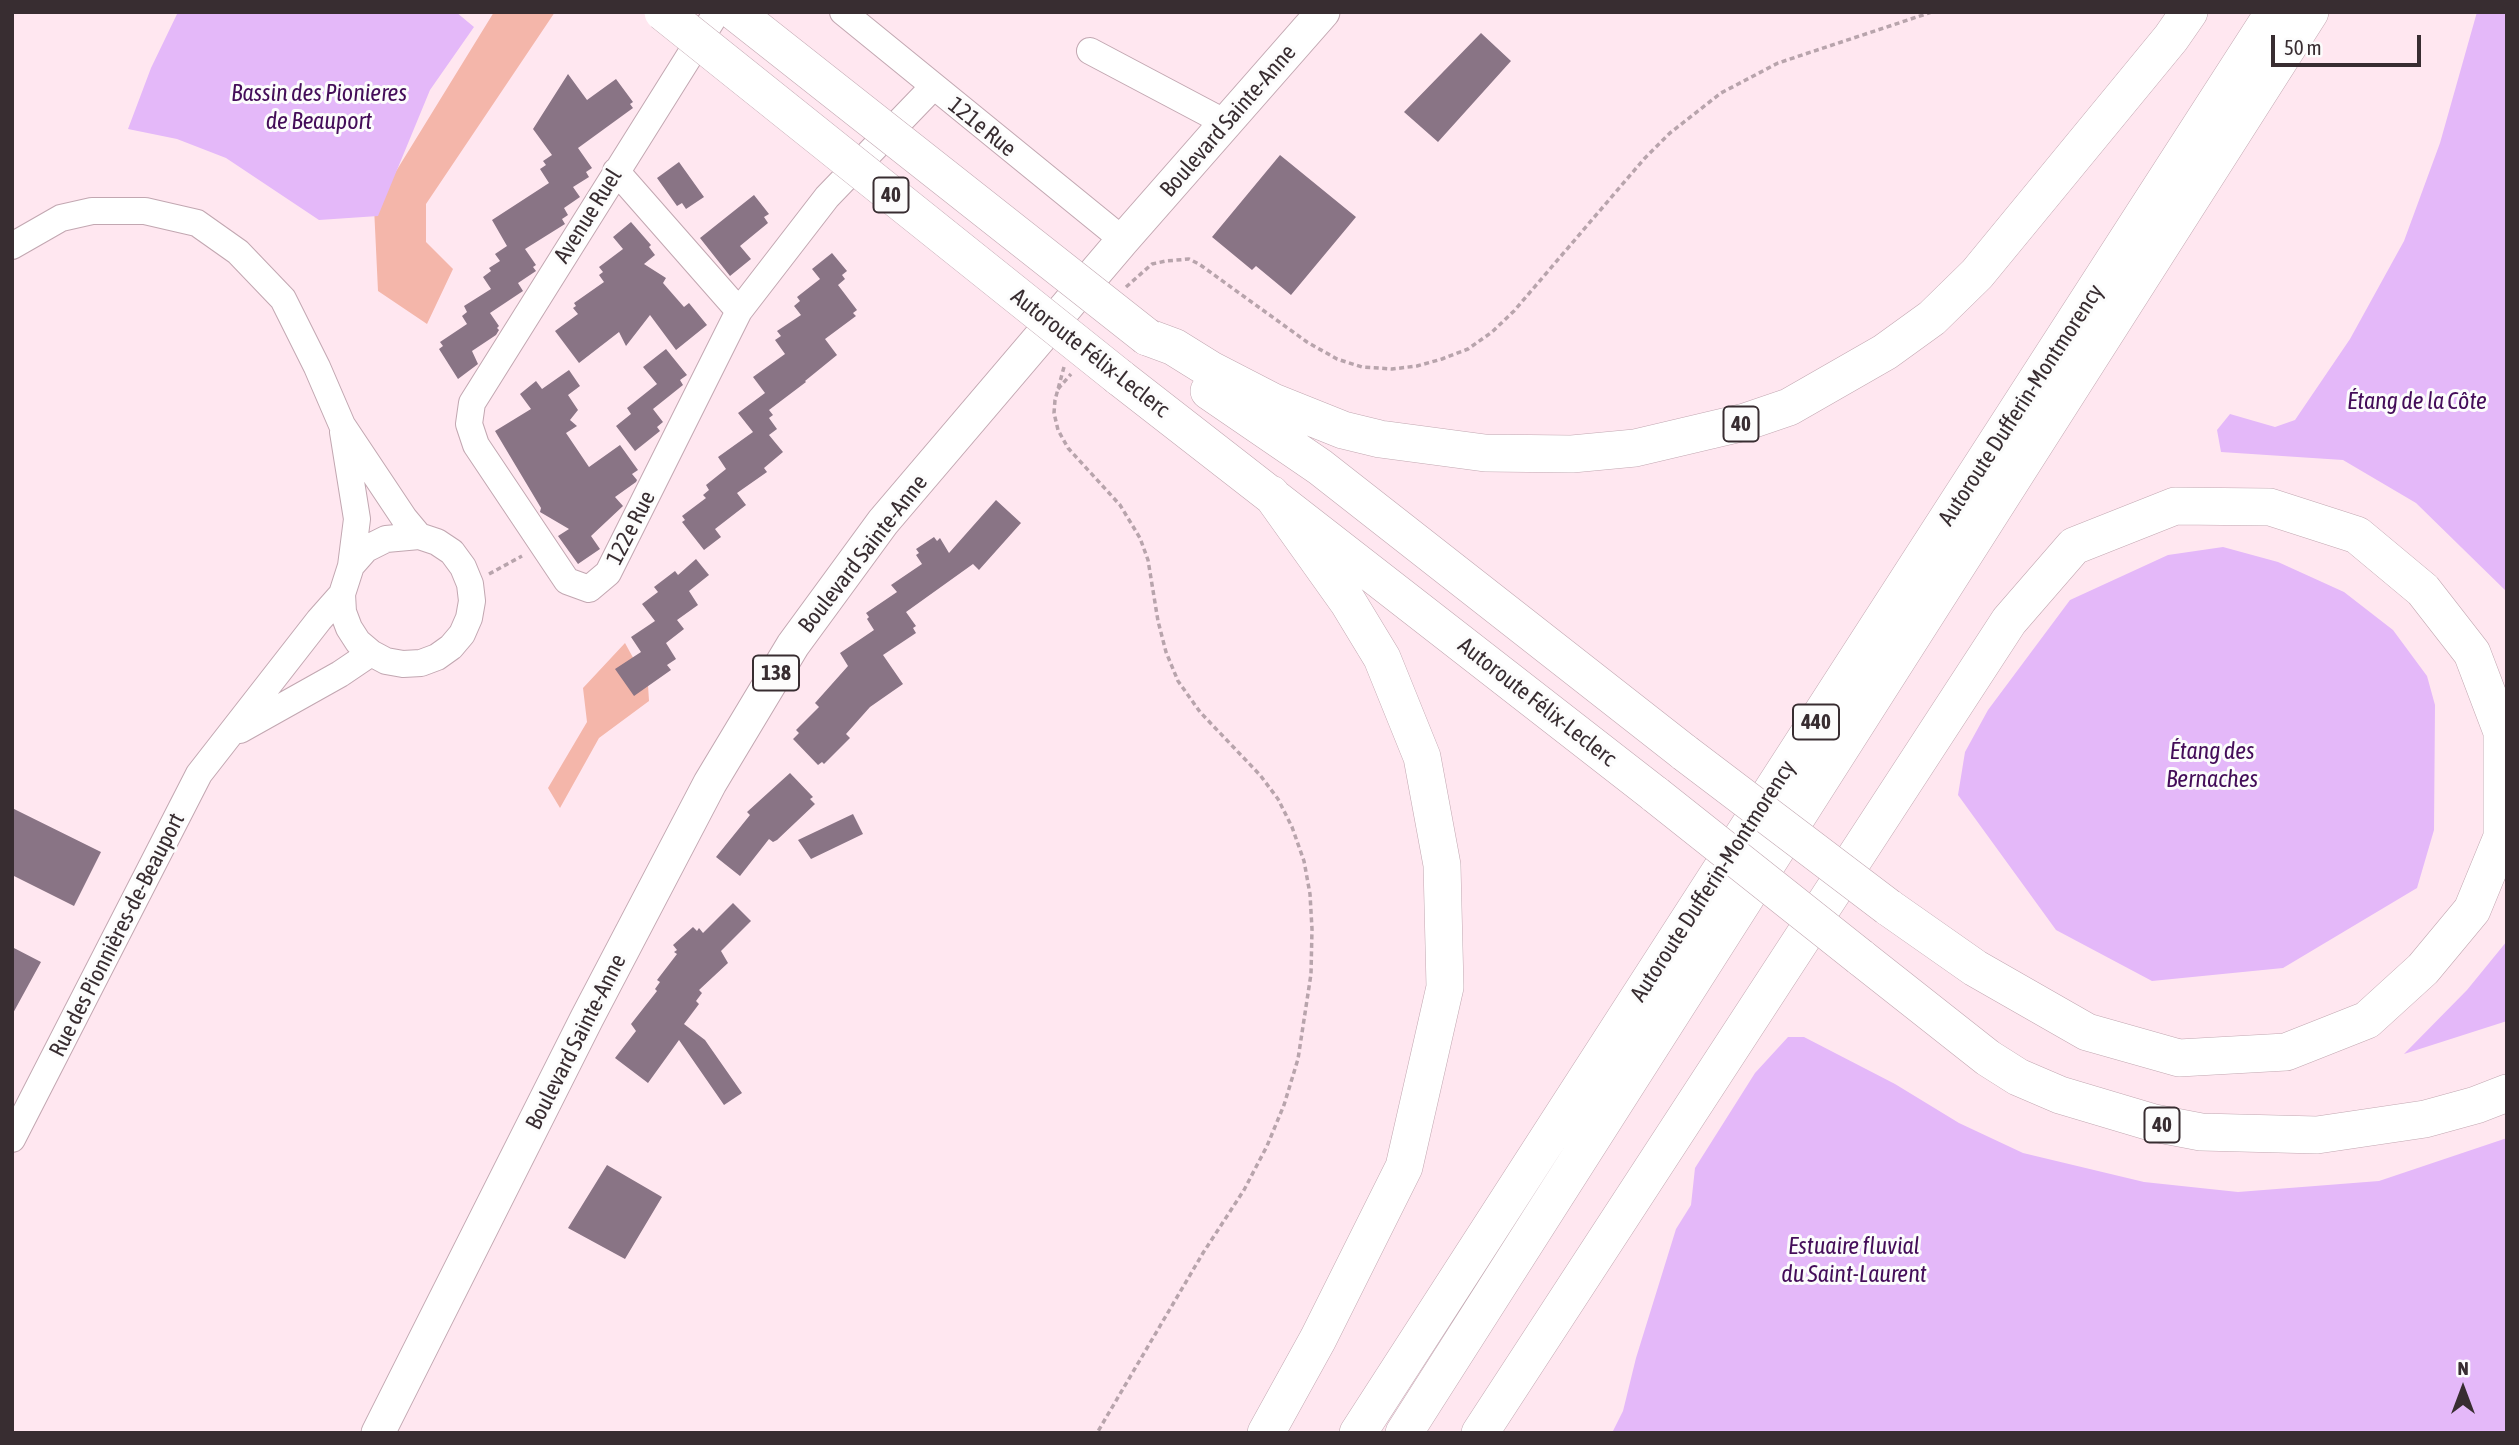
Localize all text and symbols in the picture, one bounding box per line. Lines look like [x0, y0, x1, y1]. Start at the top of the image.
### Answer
scale bar [2274, 21, 2424, 65]
text: 50 m [2284, 35, 2322, 59]
street label: Boulevard Sainte-Anne [1154, 39, 1302, 203]
water label: Bassin des Pionieres de Beauport [231, 79, 407, 135]
street label: 121e Rue [943, 91, 1021, 163]
street label: Avenue Ruel [548, 164, 628, 268]
road number: 40 [874, 178, 908, 212]
street label: Autoroute Dufferin-Montmorency [1933, 279, 2109, 531]
street label: Autoroute Félix-Leclerc [1005, 283, 1175, 423]
water label: Étang de la Côte [2347, 387, 2487, 415]
road number: 40 [1724, 406, 1758, 442]
street label: Boulevard Sainte-Anne [793, 469, 933, 639]
street label: 122e Rue [601, 487, 661, 569]
street label: Autoroute Félix-Leclerc [1452, 632, 1622, 772]
road number: 138 [753, 656, 799, 690]
road number: 440 [1793, 704, 1839, 740]
water label: Étang des Bernaches [2166, 737, 2258, 793]
street label: Autoroute Dufferin-Montmorency [1625, 755, 1801, 1007]
street label: Rue des Pionnières-de-Beauport [43, 808, 191, 1062]
street label: Boulevard Sainte-Anne [520, 950, 632, 1134]
road number: 40 [2144, 1108, 2180, 1142]
water label: Estuaire fluvial du Saint-Laurent [1781, 1232, 1927, 1288]
north arrow [2428, 1354, 2498, 1424]
text: N [2457, 1357, 2469, 1379]

